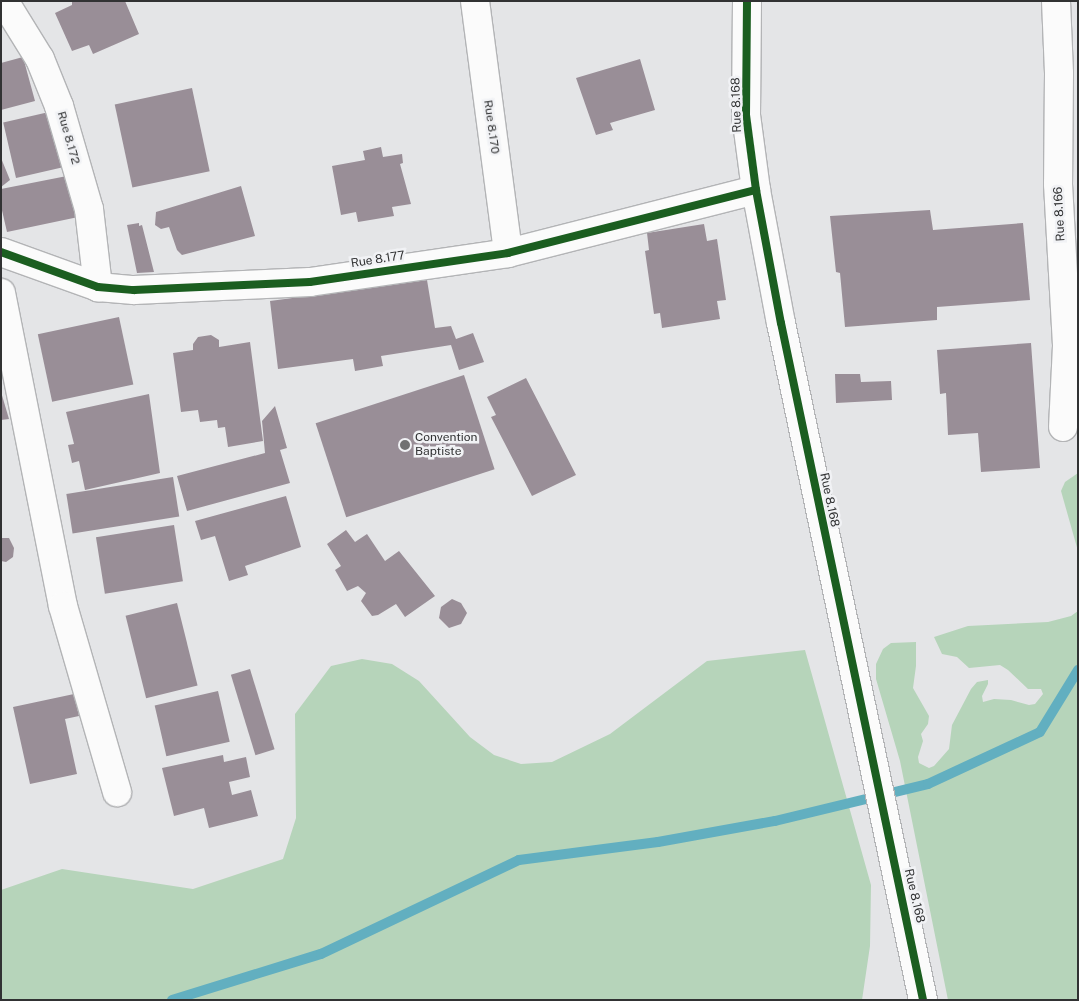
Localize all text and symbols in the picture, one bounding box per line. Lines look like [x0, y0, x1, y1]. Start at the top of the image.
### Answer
street label: Rue 8.168 [729, 77, 745, 133]
street label: Rue 8.170 [480, 99, 502, 155]
street label: Rue 8.172 [54, 110, 82, 166]
street label: Rue 8.166 [1051, 186, 1069, 242]
street label: Rue 8.177 [350, 249, 406, 271]
place label: Convention Baptiste [415, 431, 477, 459]
marker: Convention Baptiste [399, 439, 411, 451]
street label: Rue 8.168 [816, 471, 842, 529]
street label: Rue 8.168 [901, 867, 927, 925]

